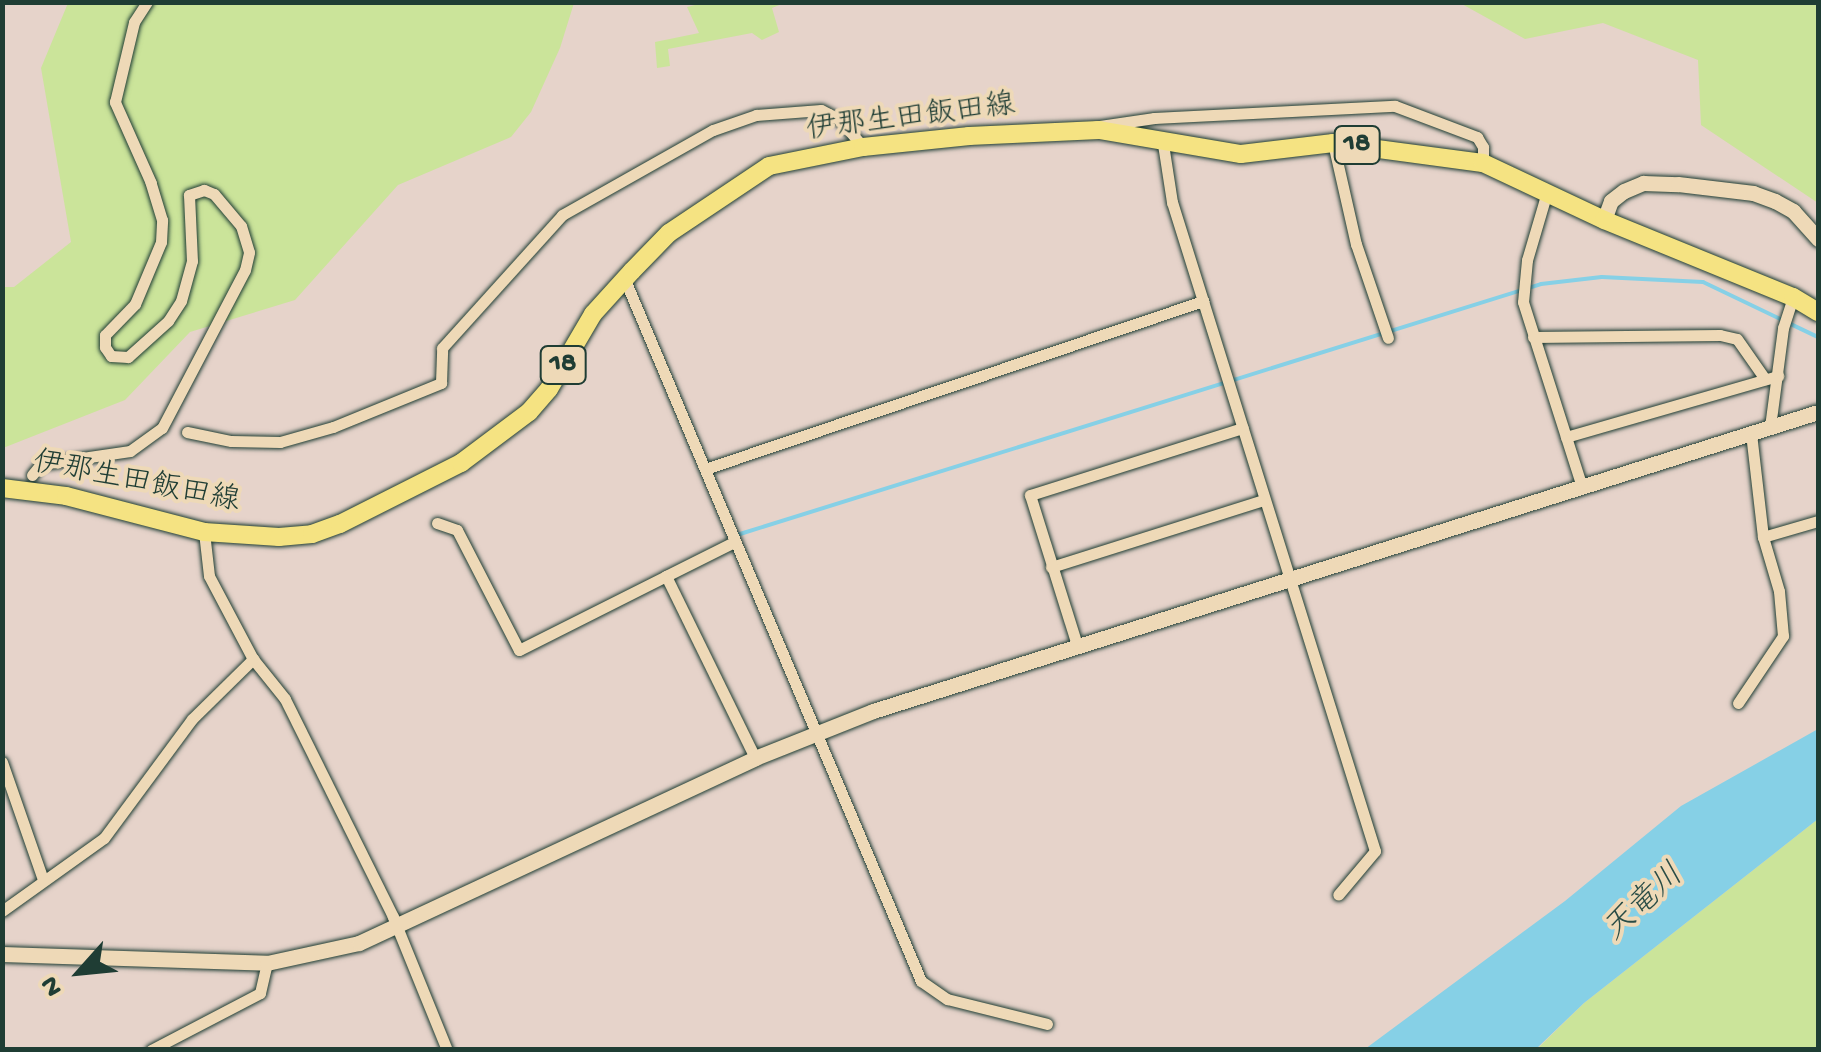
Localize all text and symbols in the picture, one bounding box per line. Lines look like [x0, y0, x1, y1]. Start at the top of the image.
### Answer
street label: 伊那生田飯田線 [805, 89, 1017, 151]
road number: 18 [1332, 122, 1382, 168]
road number: 18 [538, 342, 588, 388]
street label: 伊那生田飯田線 [29, 446, 243, 522]
water label: 天竜川 [1597, 857, 1693, 951]
north arrow [30, 922, 130, 1022]
text: N [34, 970, 72, 1001]

